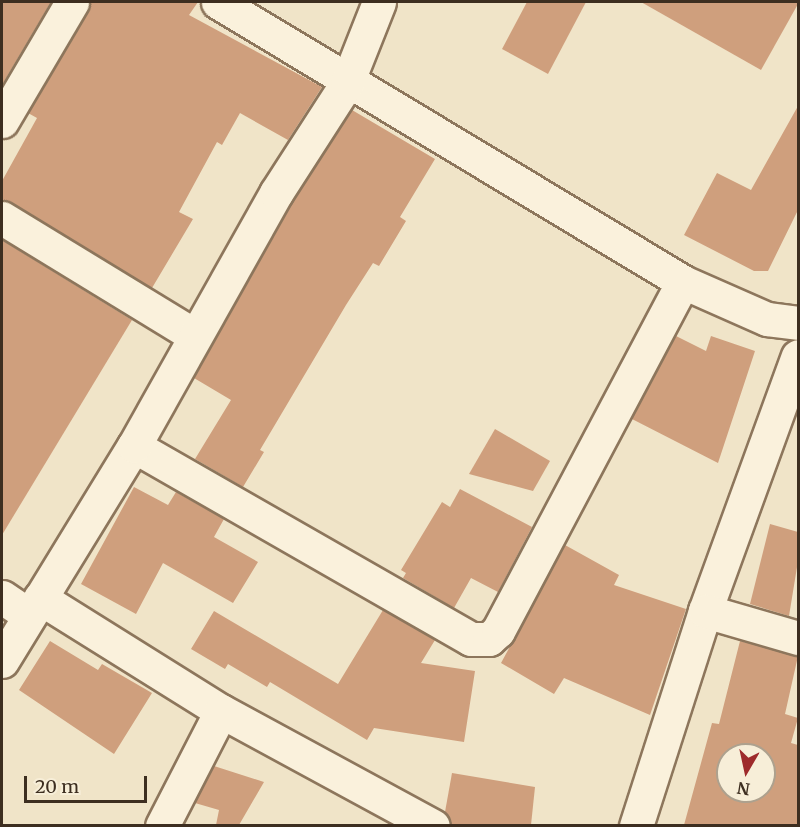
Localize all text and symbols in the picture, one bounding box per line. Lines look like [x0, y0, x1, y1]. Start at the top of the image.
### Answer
north arrow [716, 743, 776, 803]
scale bar [27, 764, 150, 802]
text: 20 m [35, 775, 79, 798]
text: N [736, 778, 751, 800]

